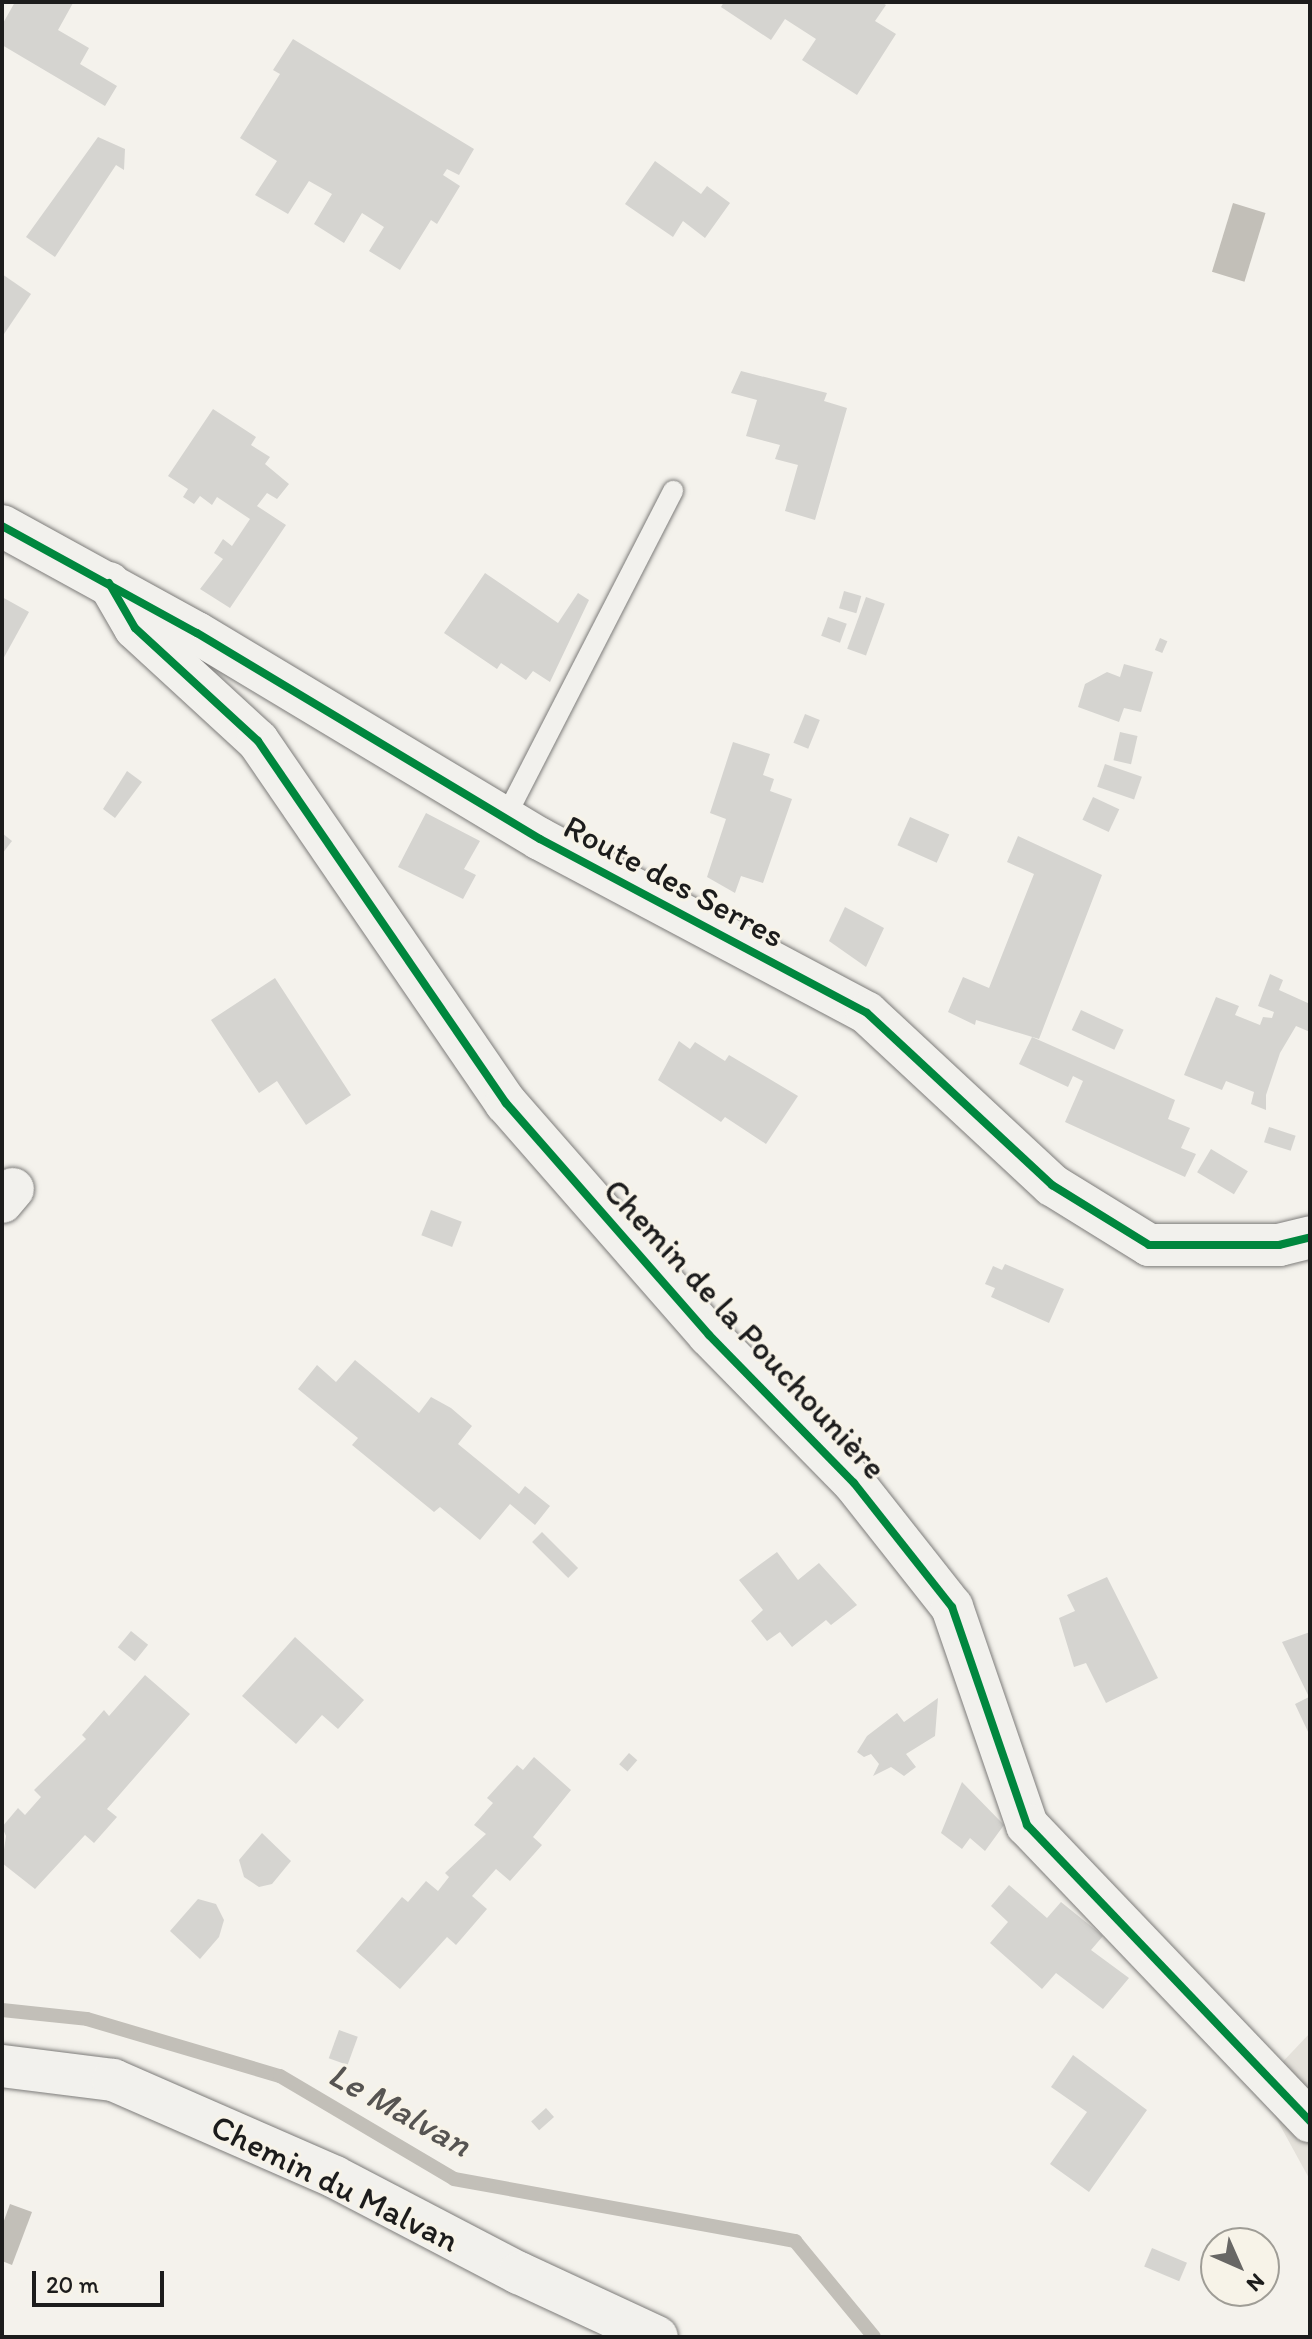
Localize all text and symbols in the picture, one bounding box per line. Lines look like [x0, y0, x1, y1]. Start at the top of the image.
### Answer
street label: Route des Serres [557, 806, 791, 956]
street label: Chemin de la Pouchounière [595, 1171, 895, 1487]
water label: Le Malvan [322, 2052, 478, 2166]
street label: Chemin du Malvan [205, 2105, 465, 2261]
north arrow [1200, 2227, 1280, 2307]
scale bar [36, 2255, 168, 2305]
text: N [1241, 2268, 1271, 2298]
text: 20 m [46, 2270, 99, 2299]

